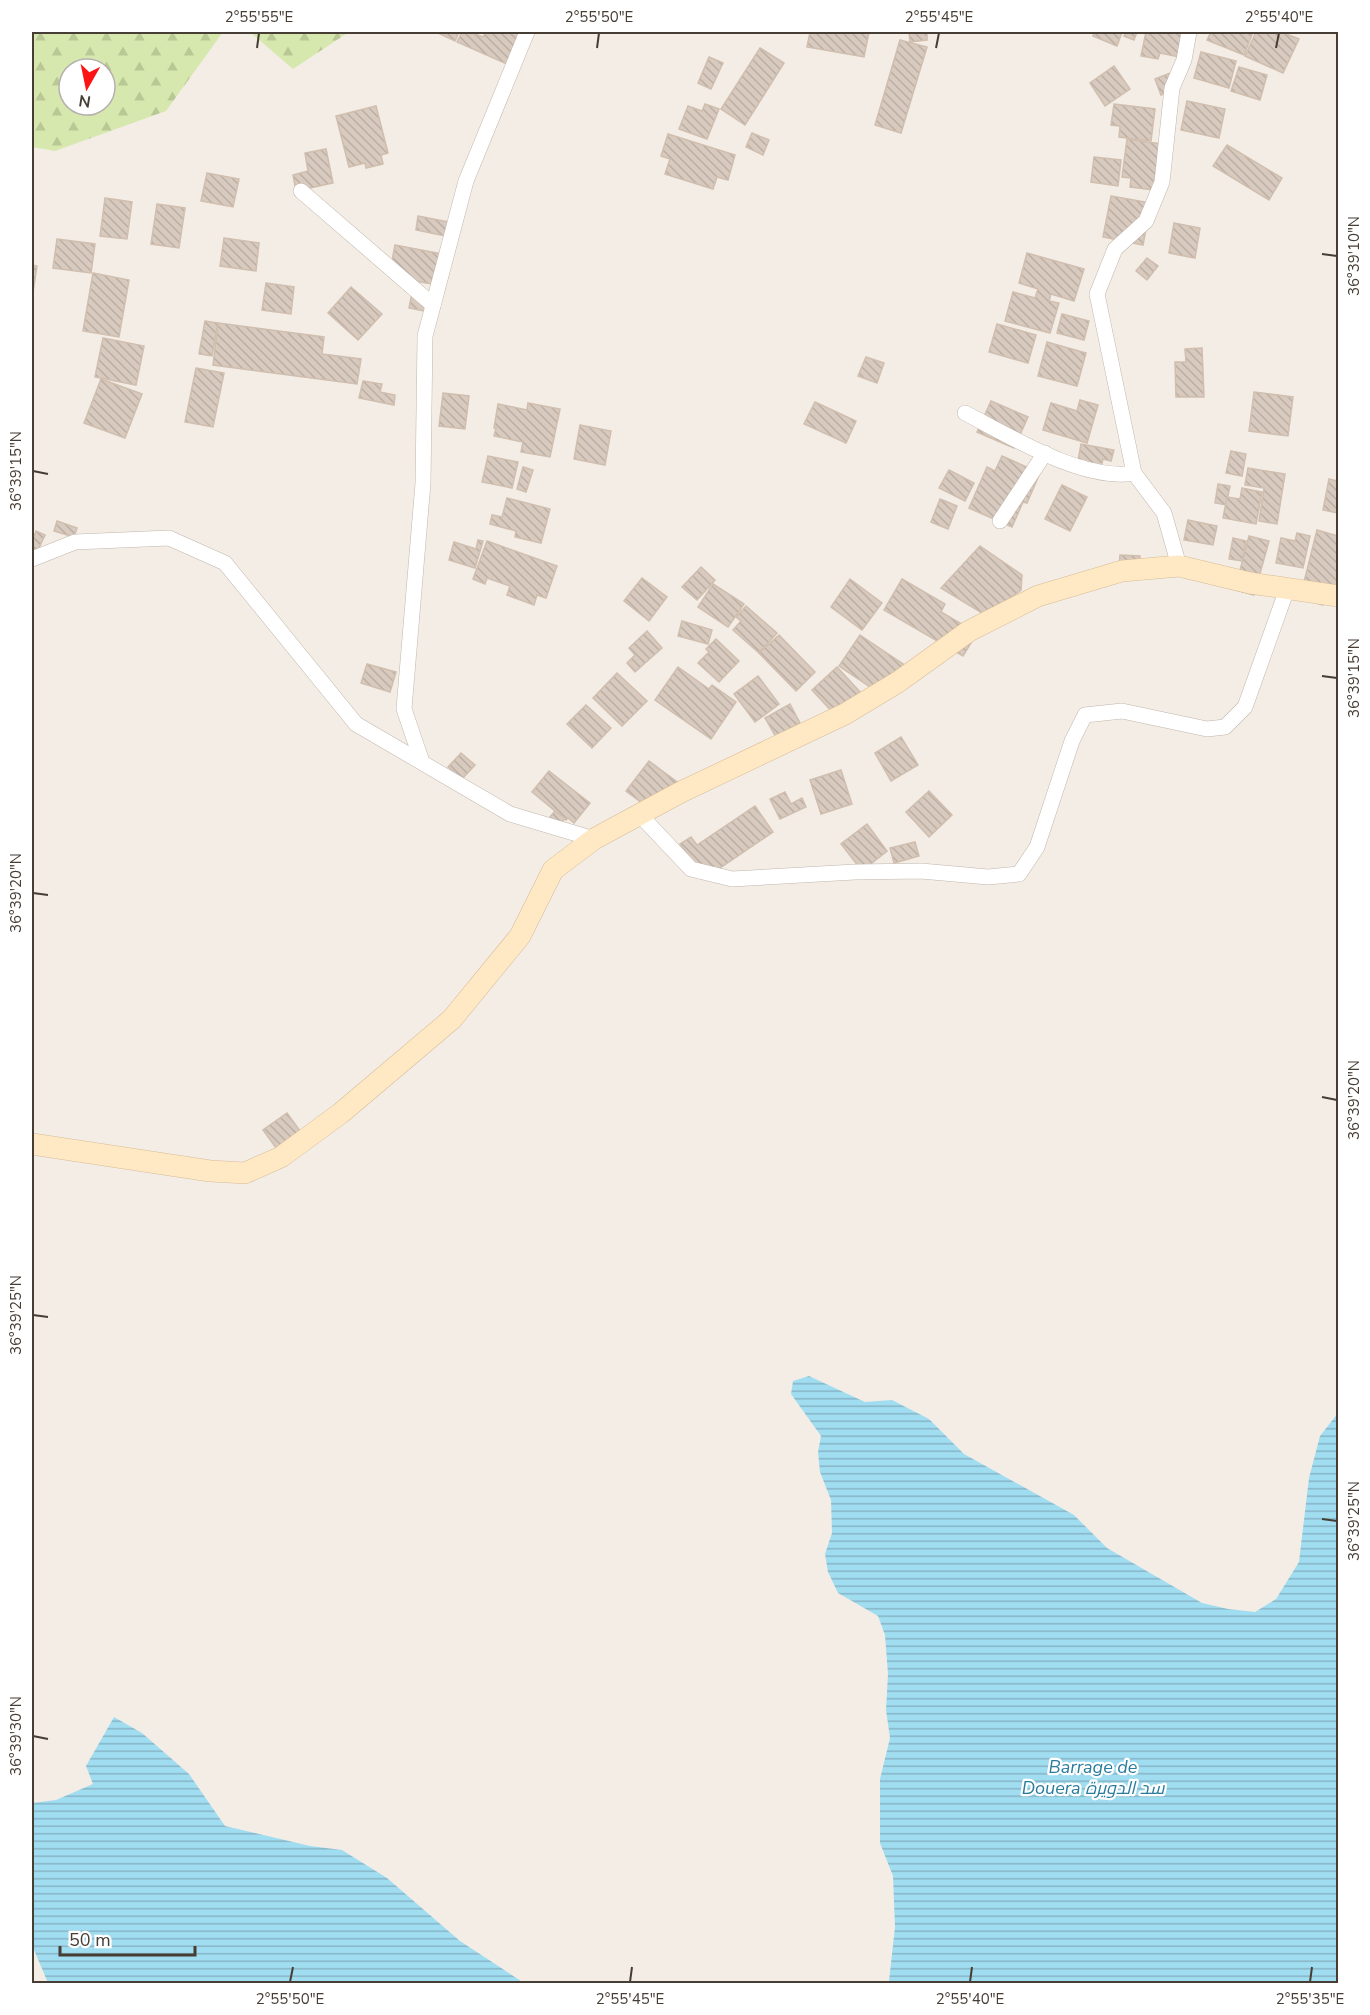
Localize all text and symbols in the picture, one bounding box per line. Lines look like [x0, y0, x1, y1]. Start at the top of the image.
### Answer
text: 2°55'55"E [225, 7, 293, 27]
text: 2°55'50"E [565, 7, 633, 27]
text: 2°55'45"E [905, 7, 973, 27]
text: 2°55'40"E [1245, 7, 1313, 27]
north arrow [57, 57, 117, 117]
text: N [77, 89, 92, 113]
text: 36°39'10"N [1344, 216, 1364, 296]
text: 36°39'15"N [6, 431, 26, 511]
text: 36°39'15"N [1344, 638, 1364, 718]
text: 36°39'20"N [6, 853, 26, 933]
text: 36°39'20"N [1344, 1060, 1364, 1140]
text: 36°39'25"N [6, 1275, 26, 1355]
text: 36°39'25"N [1344, 1481, 1364, 1561]
text: 36°39'30"N [6, 1696, 26, 1776]
water label: Barrage de Douera سد الدويرة [1022, 1755, 1165, 1800]
scale bar [60, 1919, 195, 1957]
text: 50 m [69, 1928, 111, 1952]
text: 2°55'50"E [256, 1989, 324, 2009]
text: 2°55'45"E [596, 1989, 664, 2009]
text: 2°55'40"E [936, 1989, 1004, 2009]
text: 2°55'35"E [1276, 1989, 1344, 2009]

